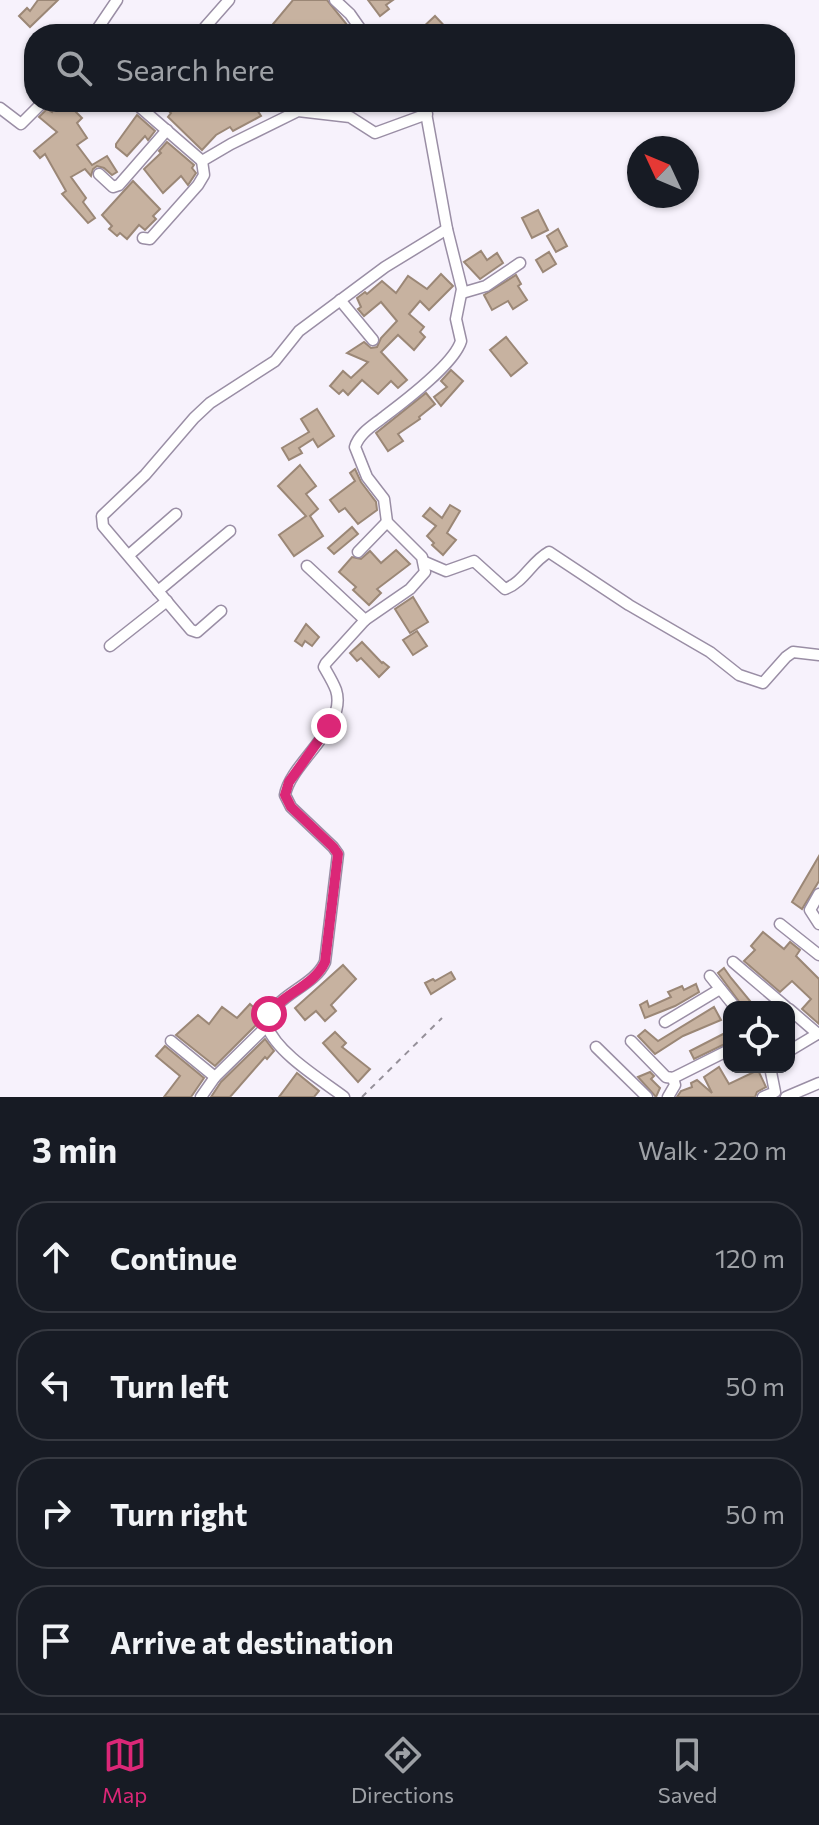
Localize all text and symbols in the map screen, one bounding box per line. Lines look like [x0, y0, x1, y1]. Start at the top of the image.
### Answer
search box [24, 24, 795, 112]
icon: search [52, 46, 96, 90]
text: Search here [116, 50, 275, 87]
north arrow [627, 136, 699, 208]
route end [311, 708, 347, 744]
route start [251, 996, 287, 1032]
map controls [723, 1001, 795, 1073]
button: locate [723, 1001, 795, 1073]
text: 3 min [32, 1128, 117, 1170]
text: Walk · 220 m [638, 1134, 787, 1165]
icon: ahead [34, 1235, 78, 1279]
text: Continue [110, 1239, 237, 1276]
text: 120 m [715, 1242, 785, 1273]
icon: left [34, 1363, 78, 1407]
text: Turn left [110, 1367, 229, 1404]
text: 50 m [725, 1370, 785, 1401]
icon: right [34, 1491, 78, 1535]
text: Turn right [110, 1495, 247, 1532]
text: 50 m [725, 1498, 785, 1529]
icon: arrive [34, 1619, 78, 1663]
text: Arrive at destination [110, 1623, 394, 1660]
tab: Map [102, 1733, 147, 1808]
tab: Directions [351, 1733, 454, 1808]
tab: Saved [658, 1733, 717, 1808]

